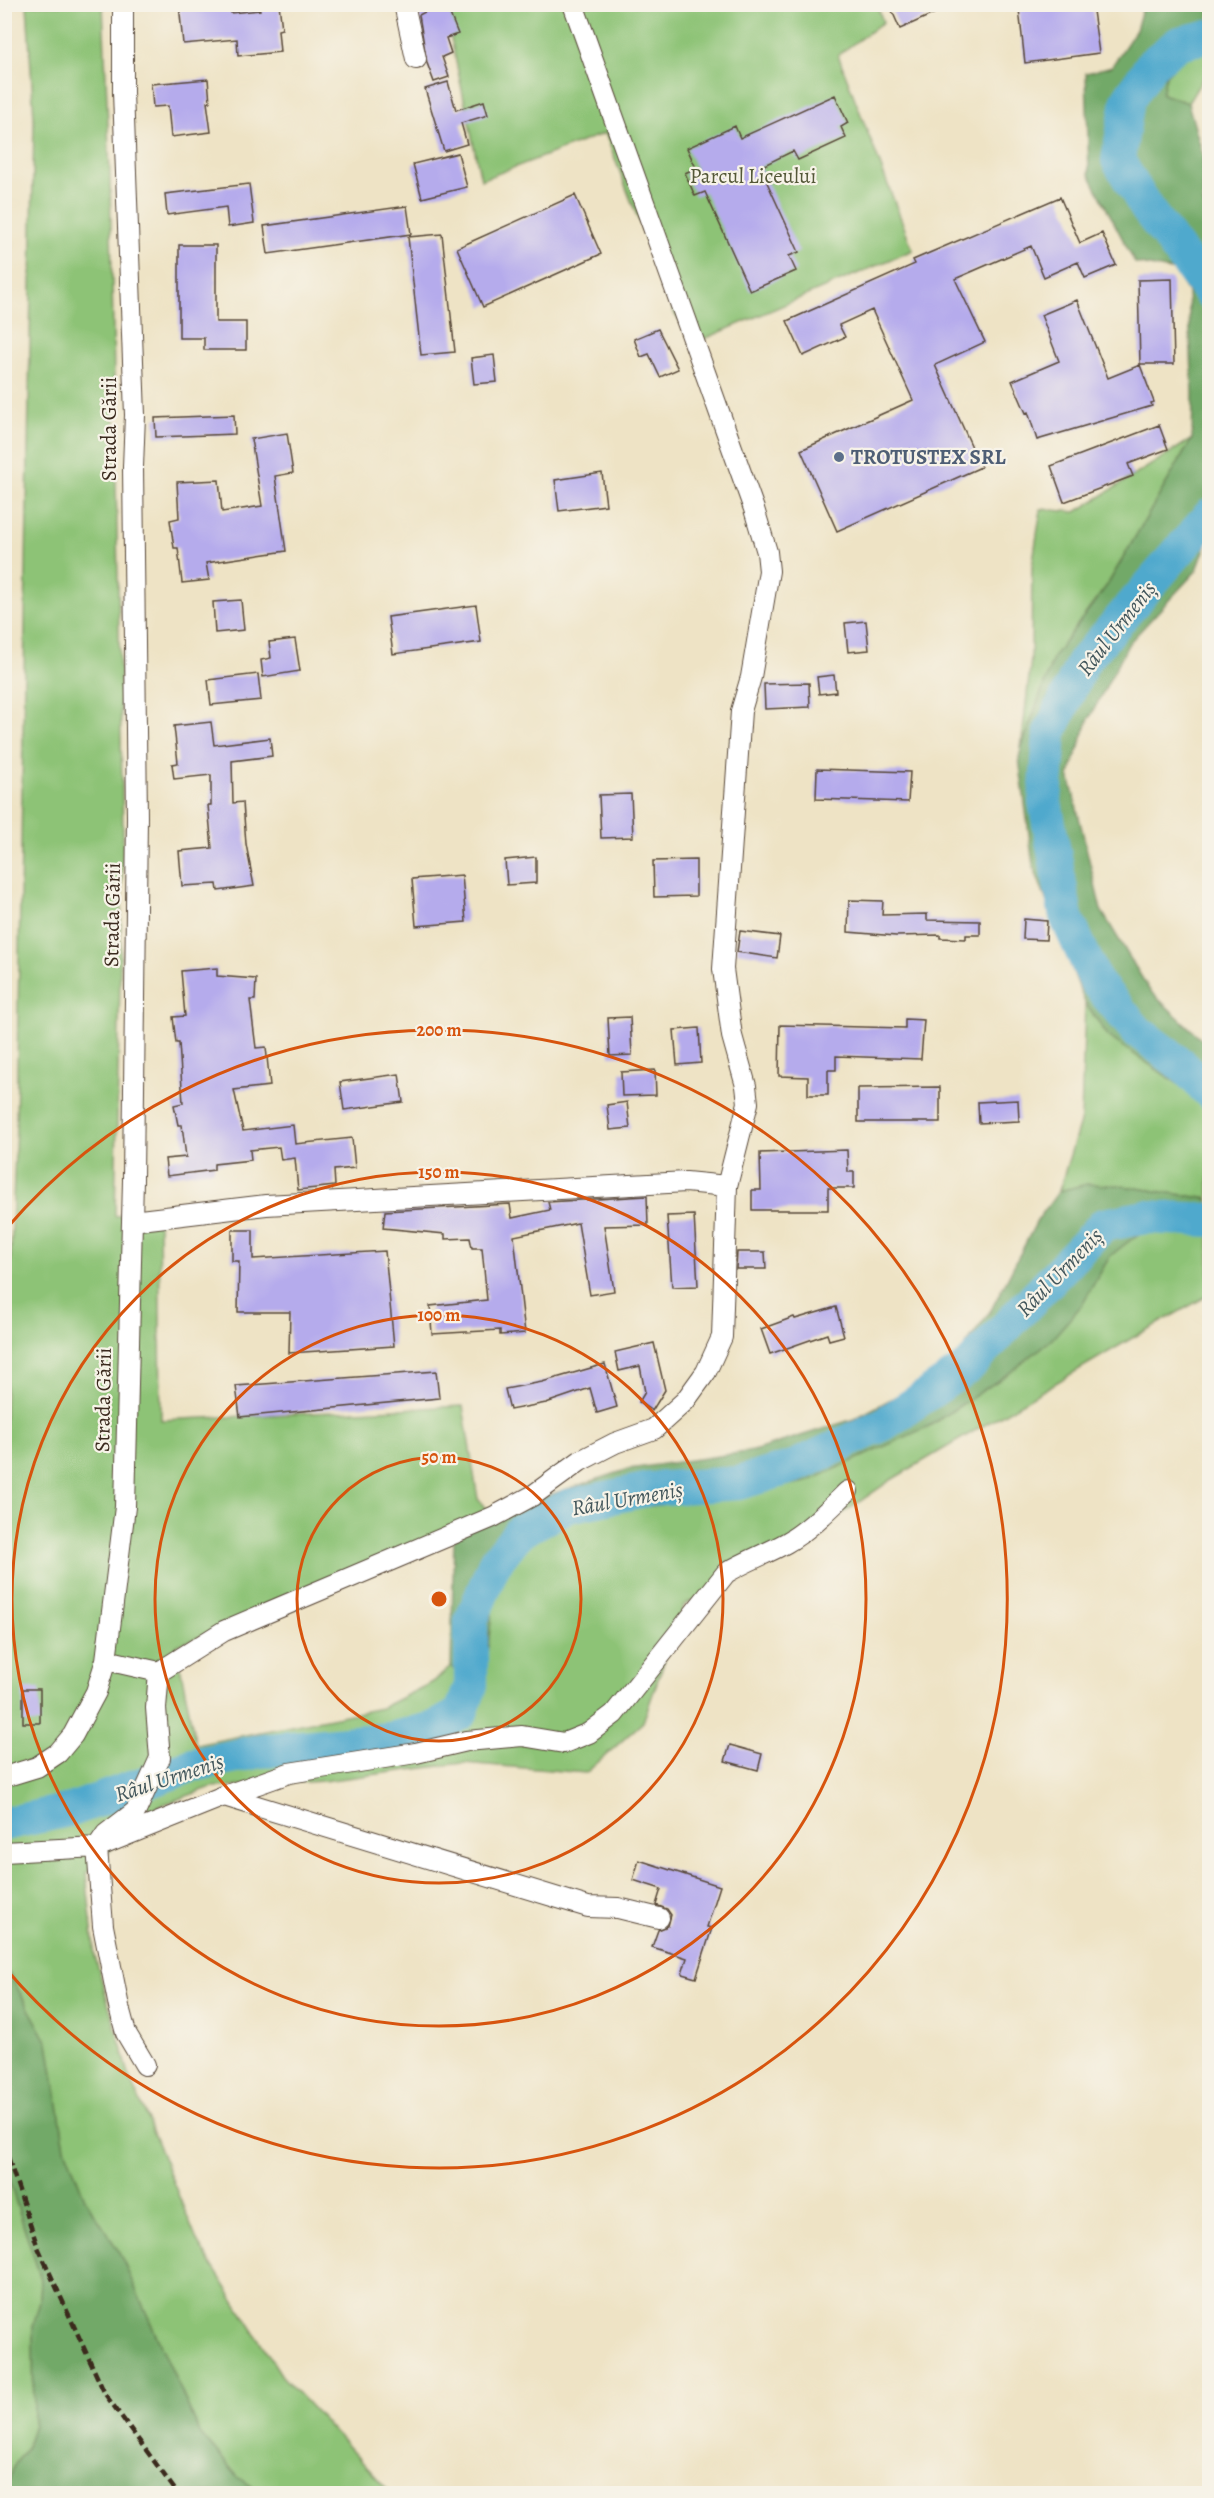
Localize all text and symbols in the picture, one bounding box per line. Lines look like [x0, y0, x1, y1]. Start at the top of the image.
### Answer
park label: Parcul Liceului [690, 162, 816, 190]
street label: Strada Gării [95, 377, 123, 481]
place label: TROTUSTEX SRL [851, 443, 1006, 471]
marker: TROTUSTEX SRL [832, 450, 846, 464]
water label: Râul Urmeniș [1070, 575, 1163, 682]
street label: Strada Gării [97, 863, 127, 967]
text: 200 m [416, 1018, 462, 1042]
text: 150 m [418, 1160, 460, 1184]
water label: Râul Urmeniș [1010, 1222, 1110, 1323]
text: 100 m [418, 1303, 460, 1327]
street label: Strada Gării [88, 1348, 118, 1452]
text: 50 m [422, 1445, 456, 1469]
water label: Râul Urmeniș [569, 1474, 686, 1523]
centre of rings [429, 1589, 449, 1609]
water label: Râul Urmeniș [111, 1746, 228, 1810]

